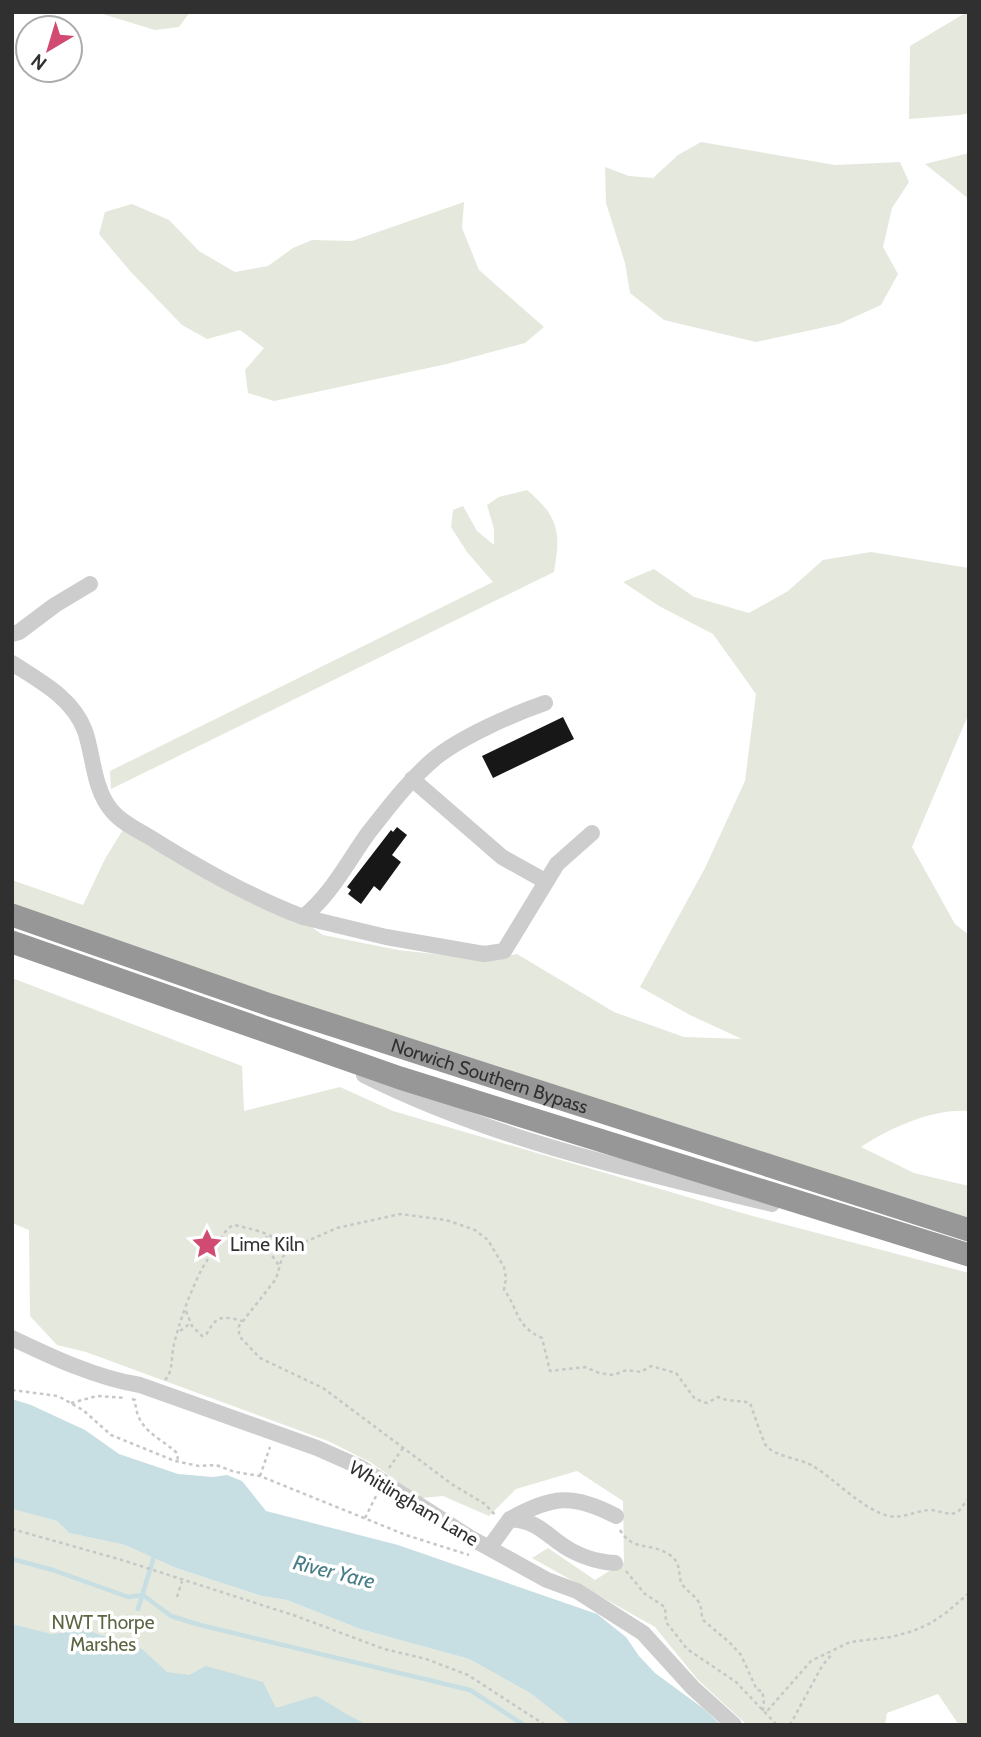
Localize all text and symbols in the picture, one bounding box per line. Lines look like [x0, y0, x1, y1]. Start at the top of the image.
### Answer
north arrow [14, 14, 84, 84]
text: N [26, 49, 51, 75]
street label: Norwich Southern Bypass [388, 1034, 591, 1119]
place icon: Lime Kiln [190, 1227, 224, 1261]
place label: Lime Kiln [230, 1233, 305, 1256]
street label: Whitlingham Lane [345, 1456, 483, 1551]
water label: River Yare [291, 1549, 378, 1594]
park label: NWT Thorpe Marshes [52, 1611, 155, 1656]

